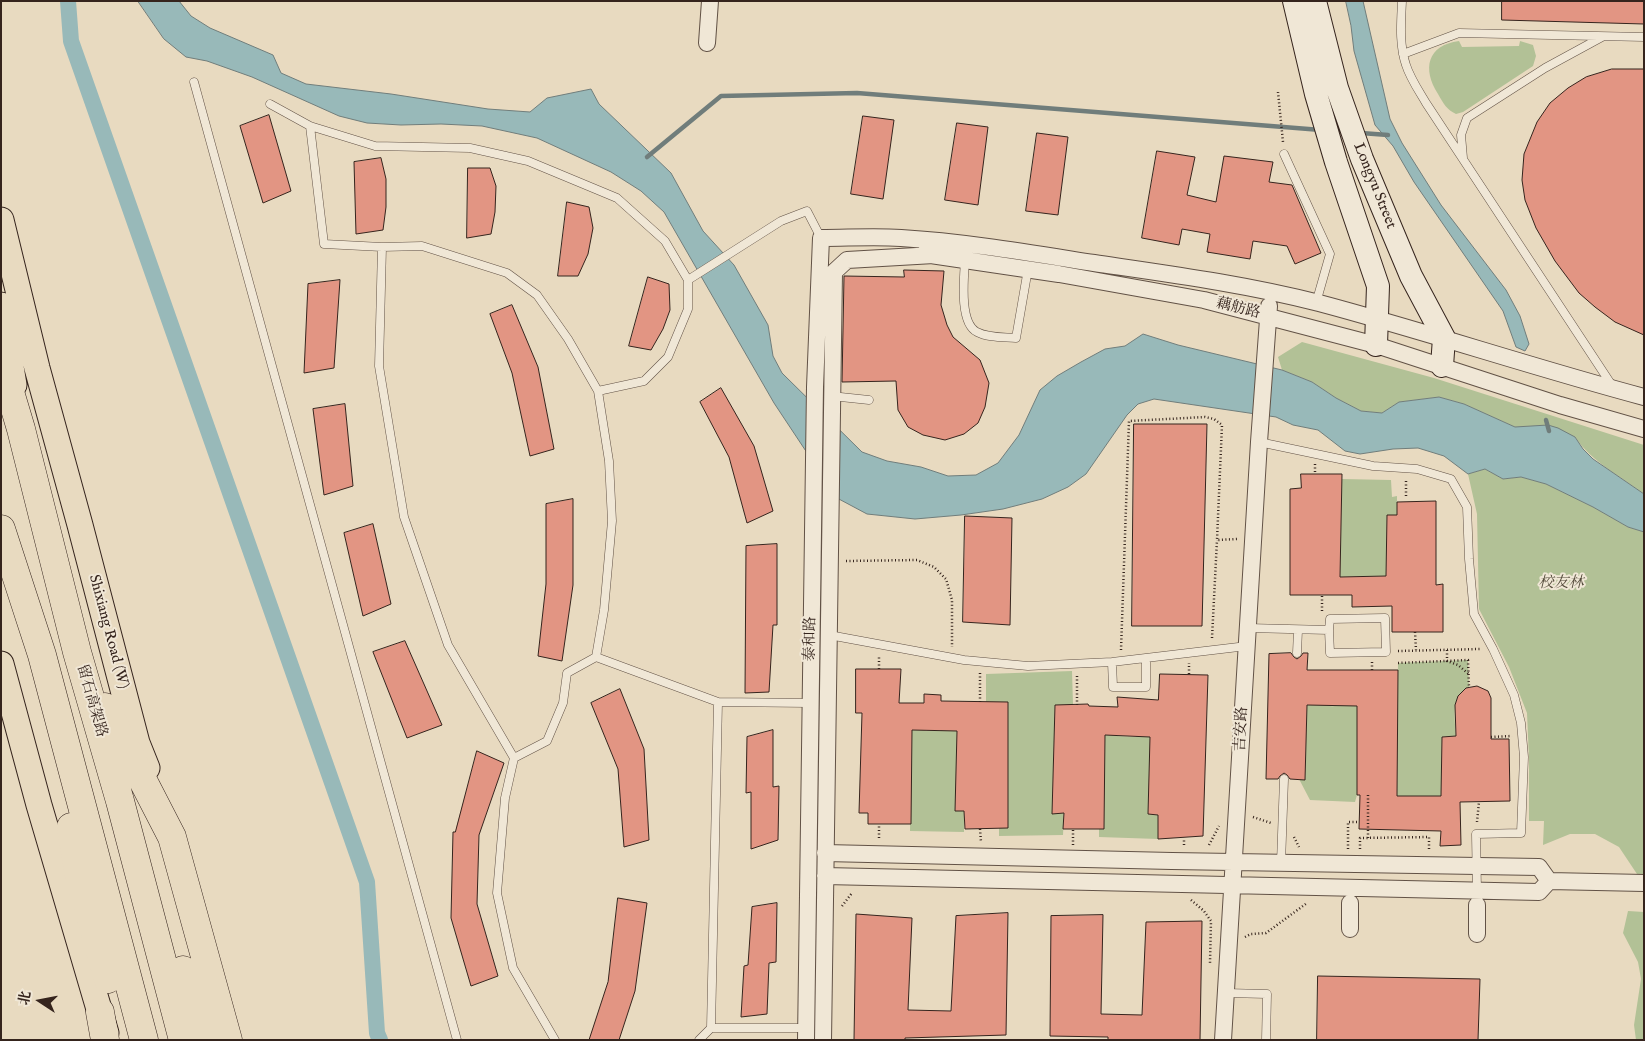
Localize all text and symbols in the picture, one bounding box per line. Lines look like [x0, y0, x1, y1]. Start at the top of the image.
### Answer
street label: Longyu Street [1349, 140, 1399, 232]
street label: 藕舫路 [1214, 295, 1262, 323]
street label: Shixiang Road (W) [84, 573, 132, 691]
park label: 校友林 [1539, 575, 1583, 593]
street label: 泰和路 [802, 616, 820, 662]
street label: 留石高架路 [72, 662, 110, 740]
street label: 吉安路 [1232, 706, 1252, 752]
north arrow [15, 976, 65, 1026]
text: 北 [15, 990, 35, 1007]

